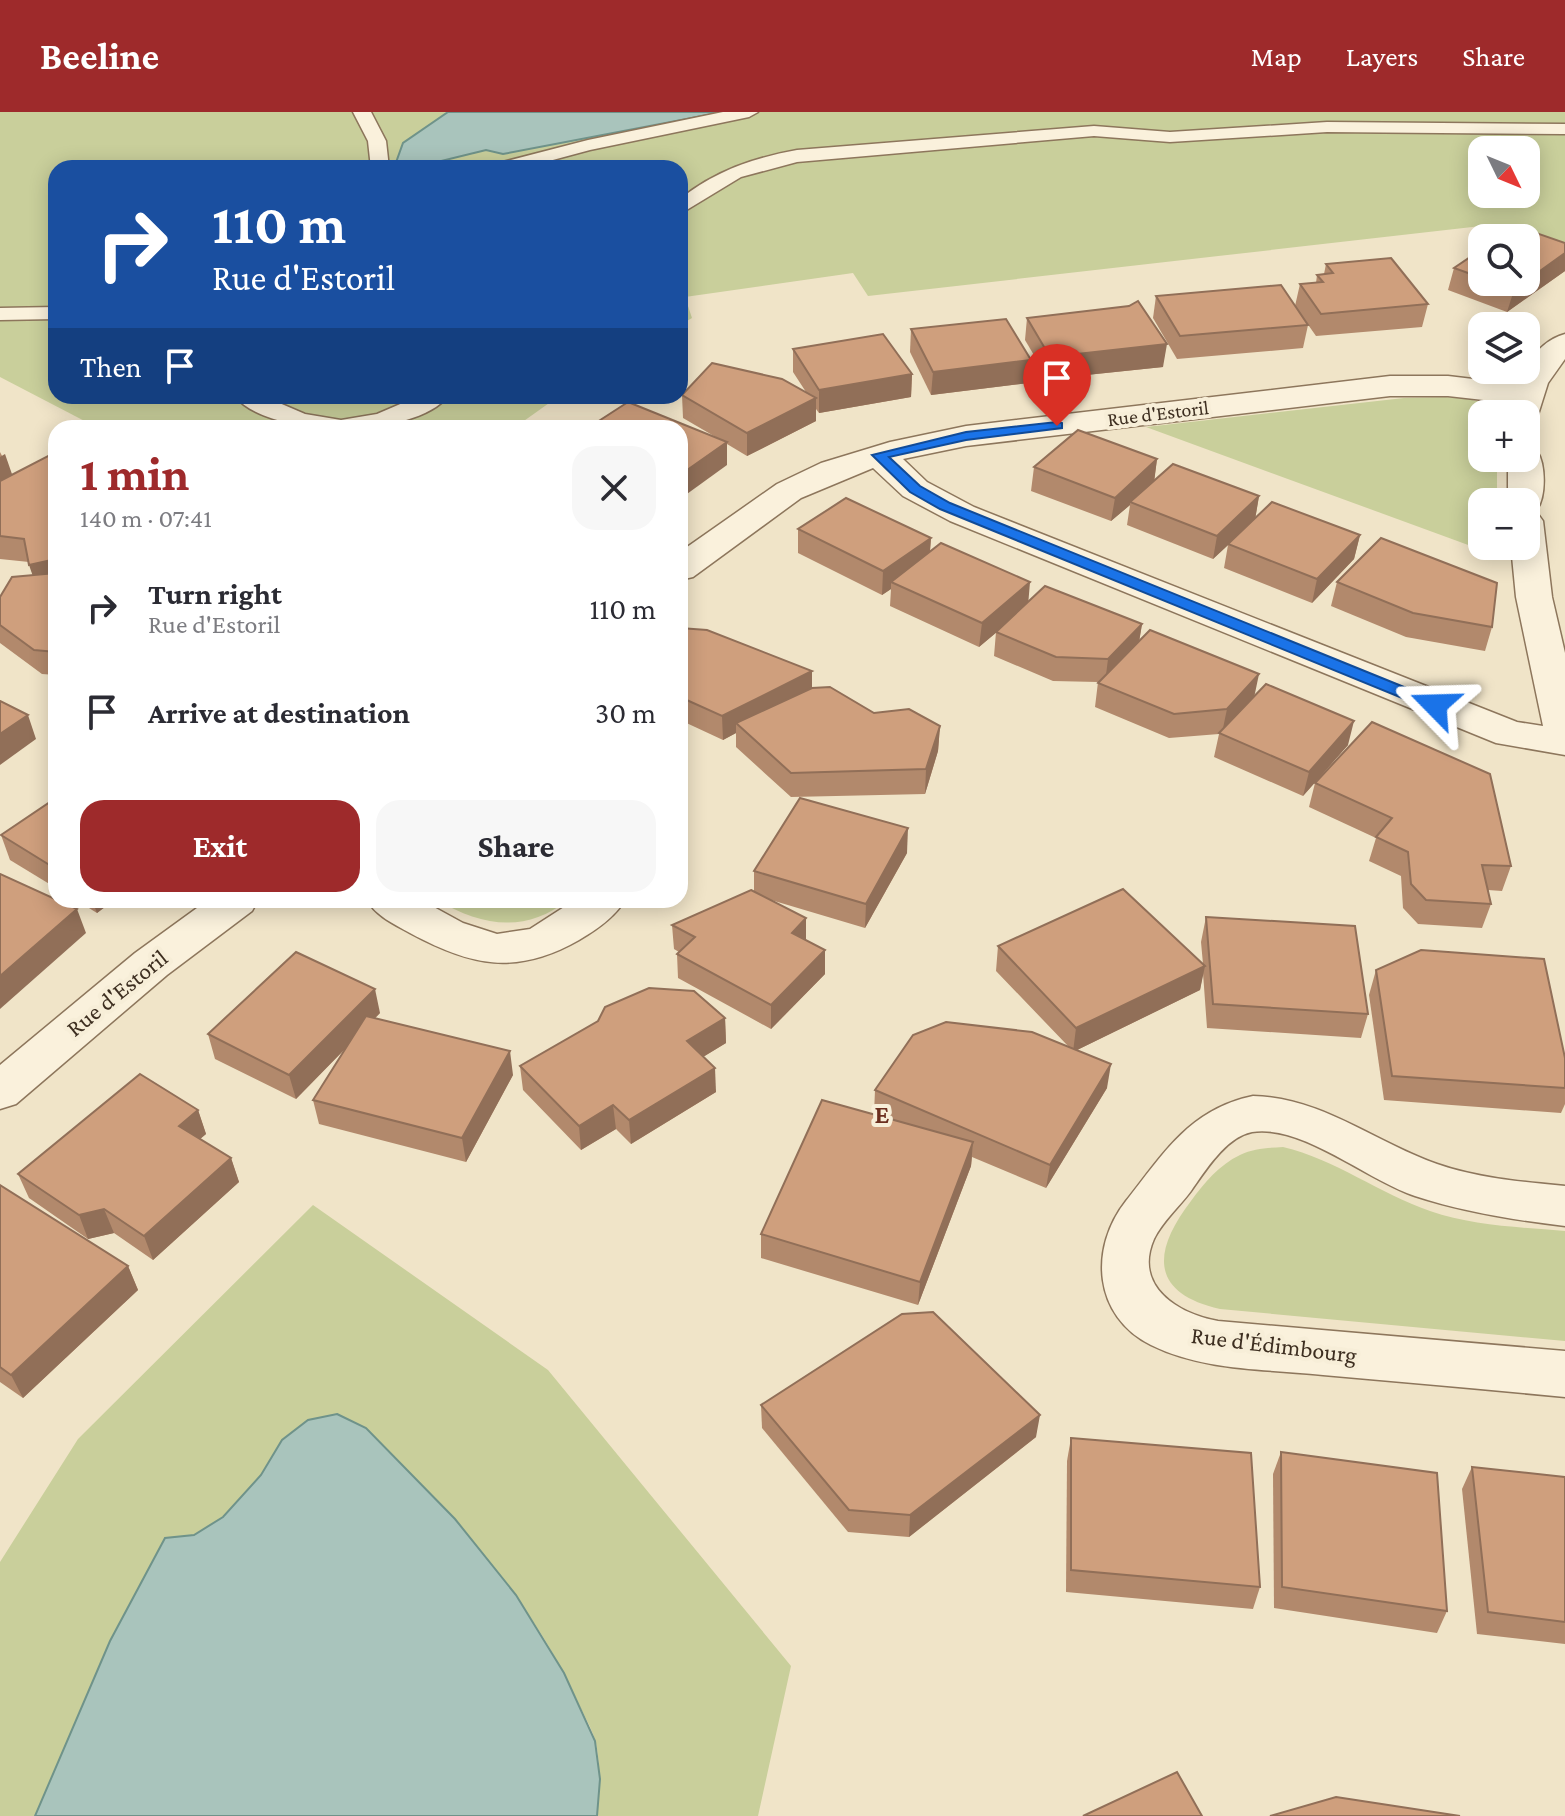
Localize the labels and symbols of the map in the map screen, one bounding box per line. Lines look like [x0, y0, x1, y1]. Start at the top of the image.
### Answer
north arrow [1468, 136, 1540, 208]
pin [1023, 344, 1091, 426]
street label: Rue d'Estoril [1106, 396, 1210, 430]
position arrow [1393, 663, 1477, 747]
street label: Rue d'Estoril [61, 944, 173, 1042]
district label: E [875, 1100, 890, 1129]
street label: Rue d'Édimbourg [1190, 1321, 1359, 1368]

